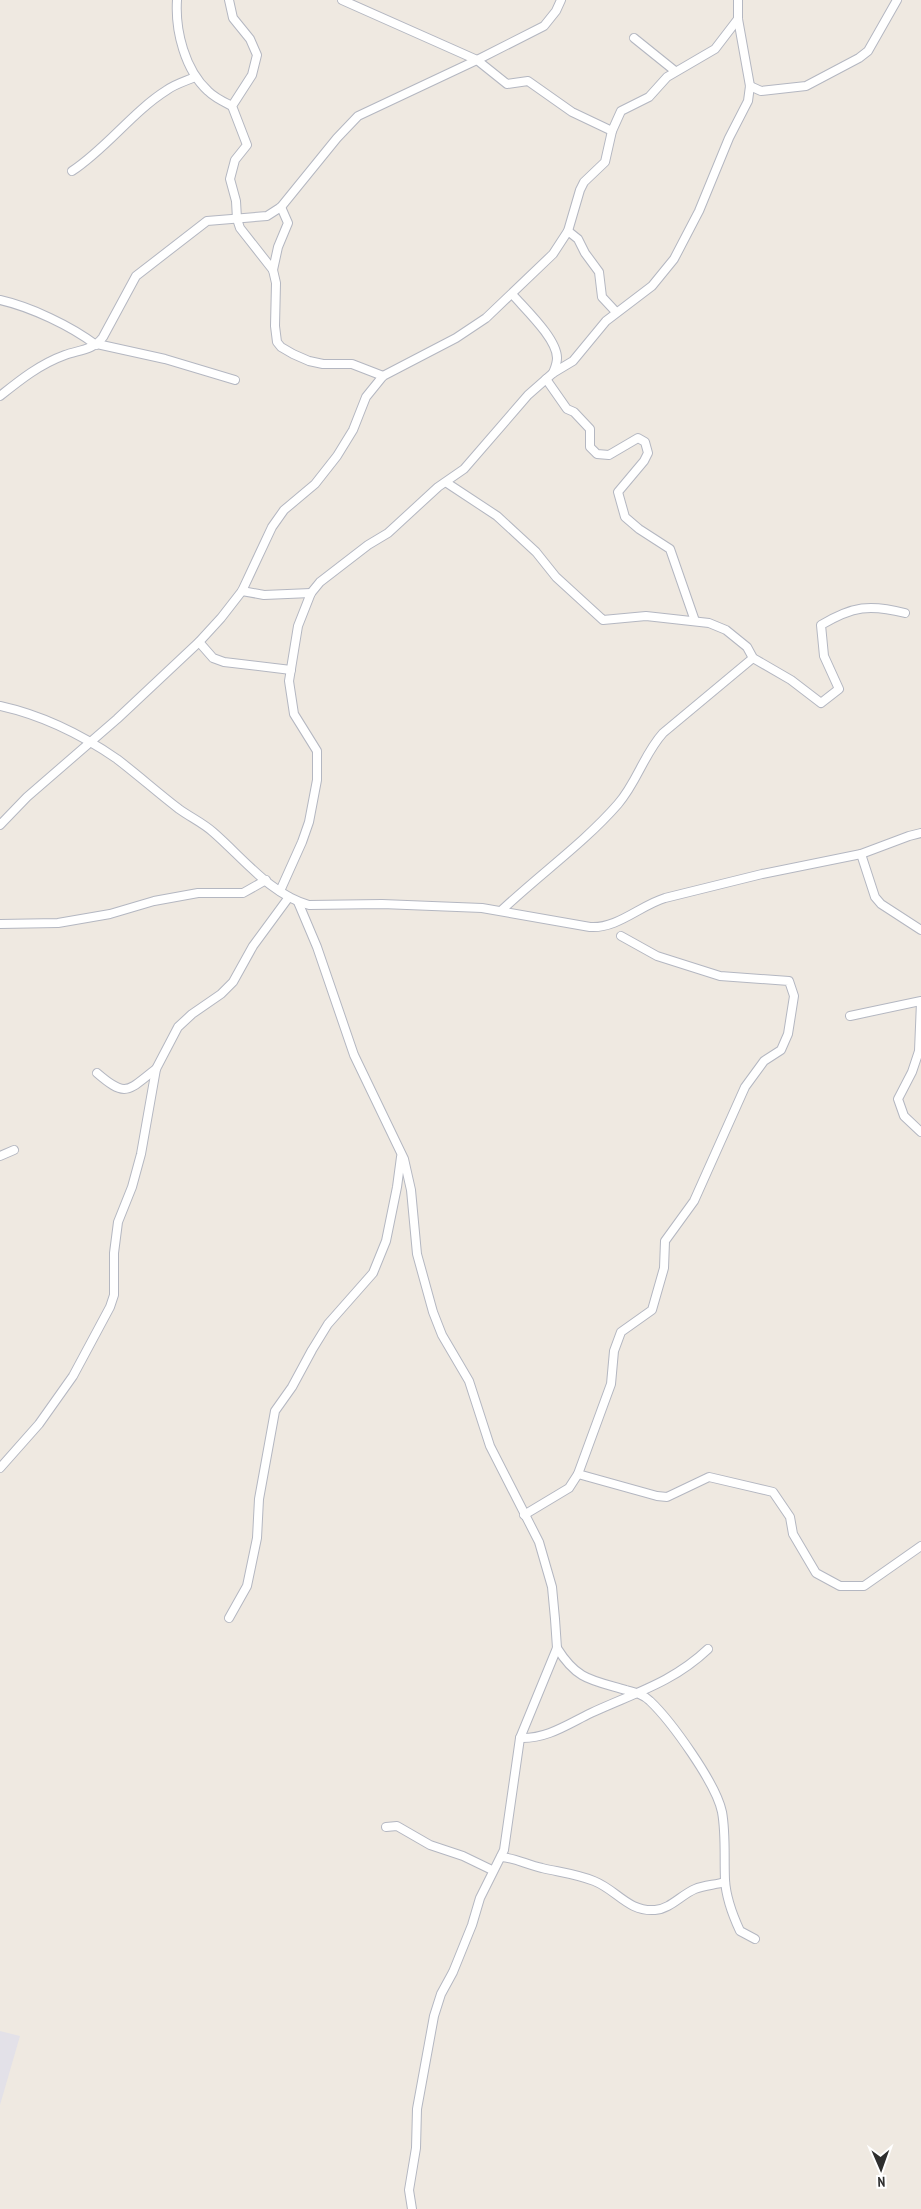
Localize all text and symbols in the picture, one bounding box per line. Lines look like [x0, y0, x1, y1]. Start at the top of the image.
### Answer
north arrow [856, 2144, 906, 2194]
text: N [877, 2173, 886, 2191]

